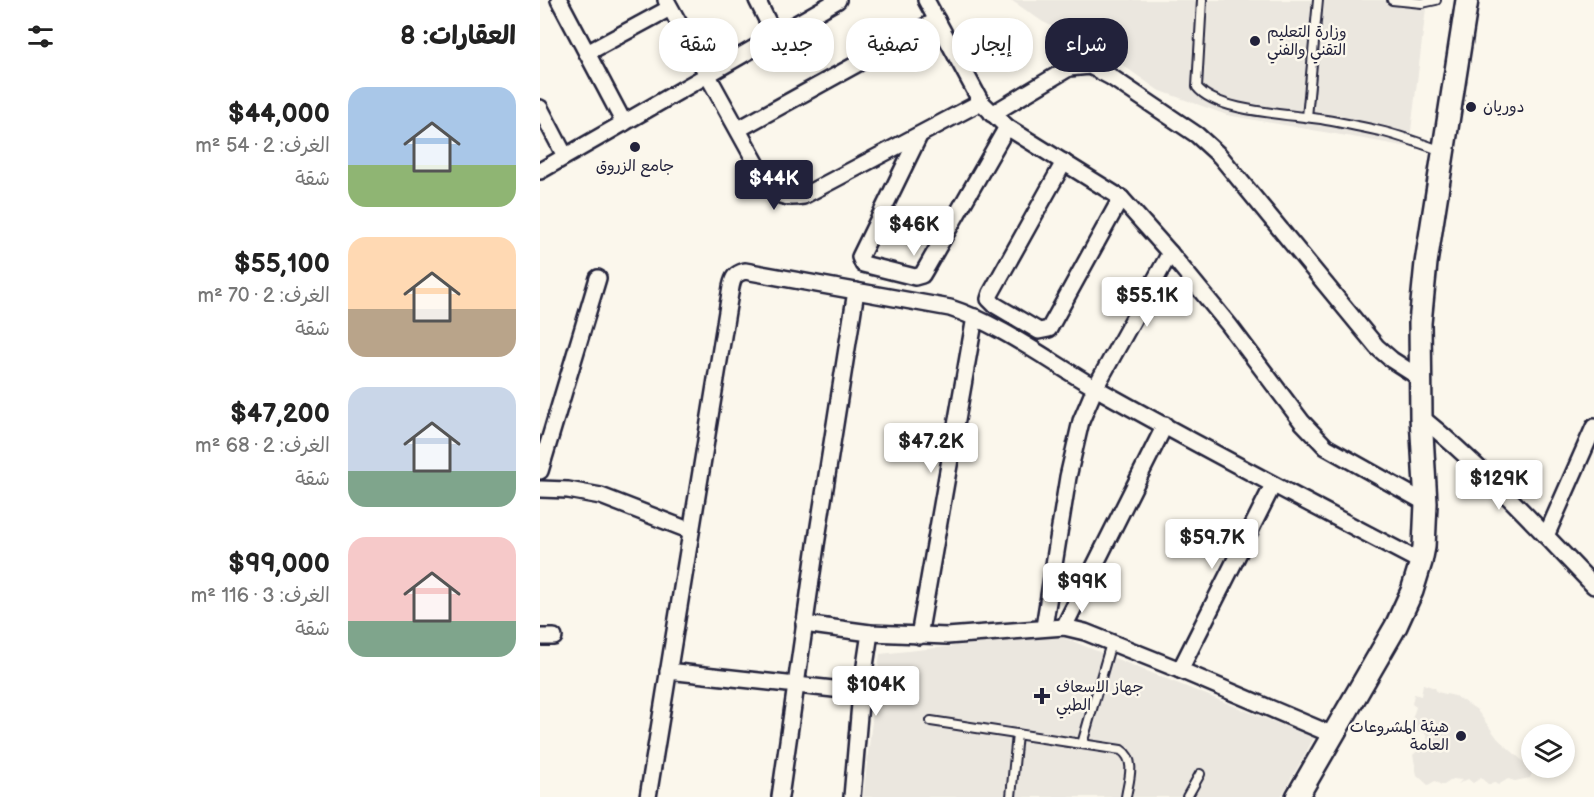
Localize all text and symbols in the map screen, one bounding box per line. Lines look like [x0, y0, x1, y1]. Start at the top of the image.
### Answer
chip: شقة [659, 18, 738, 72]
chip: جديد [750, 18, 834, 72]
chip: تصفية [846, 18, 940, 72]
chip: إيجار [952, 18, 1033, 72]
chip: شراء [1045, 18, 1128, 72]
icon: filters [24, 20, 57, 53]
text: العقارات: 8 [400, 21, 516, 52]
place label: وزارة التعليم التقني والفني [1267, 23, 1347, 64]
marker: وزارة التعليم التقني والفني [1248, 34, 1262, 48]
place label: دوريان [1483, 98, 1525, 117]
text: $44,000 [228, 99, 330, 130]
marker: دوريان [1464, 100, 1478, 114]
icon: home [396, 111, 468, 183]
text: الغرف: 2 · 54 m² [195, 134, 330, 158]
marker: جامع الزروق [628, 140, 642, 154]
place label: جامع الزروق [596, 157, 674, 177]
pin: $44K [738, 160, 810, 211]
text: شقة [295, 167, 330, 191]
text: $44K [749, 167, 799, 191]
pin: $46K [878, 206, 950, 257]
text: $46K [889, 213, 939, 237]
text: $55,100 [234, 249, 330, 280]
icon: home [396, 261, 468, 333]
pin: $55.1K [1098, 277, 1196, 328]
text: الغرف: 2 · 70 m² [197, 284, 330, 308]
text: $55.1K [1116, 284, 1178, 308]
text: شقة [295, 317, 330, 341]
text: $47,200 [230, 399, 330, 430]
icon: home [396, 411, 468, 483]
pin: $47.2K [882, 423, 980, 474]
text: $47.2K [898, 430, 964, 454]
text: الغرف: 2 · 68 m² [195, 434, 330, 458]
pin: $129K [1457, 460, 1541, 511]
text: شقة [295, 467, 330, 491]
text: $129K [1470, 467, 1528, 491]
pin: $59.7K [1163, 519, 1261, 570]
text: $59.7K [1179, 526, 1245, 550]
text: $99,000 [228, 549, 330, 580]
icon: home [396, 561, 468, 633]
pin: $99K [1046, 563, 1118, 614]
text: $99K [1057, 570, 1107, 594]
text: الغرف: 3 · 116 m² [191, 584, 330, 608]
text: شقة [295, 617, 330, 641]
pin: $104K [834, 666, 918, 717]
text: $104K [846, 673, 906, 697]
place label: جهاز الاسعاف الطبي [1056, 678, 1144, 719]
marker: جهاز الاسعاف الطبي [1033, 687, 1051, 705]
place label: هيئة المشروعات العامة [1350, 718, 1449, 755]
map controls [1521, 724, 1575, 778]
button: layers [1521, 724, 1575, 778]
marker: هيئة المشروعات العامة [1454, 729, 1468, 743]

